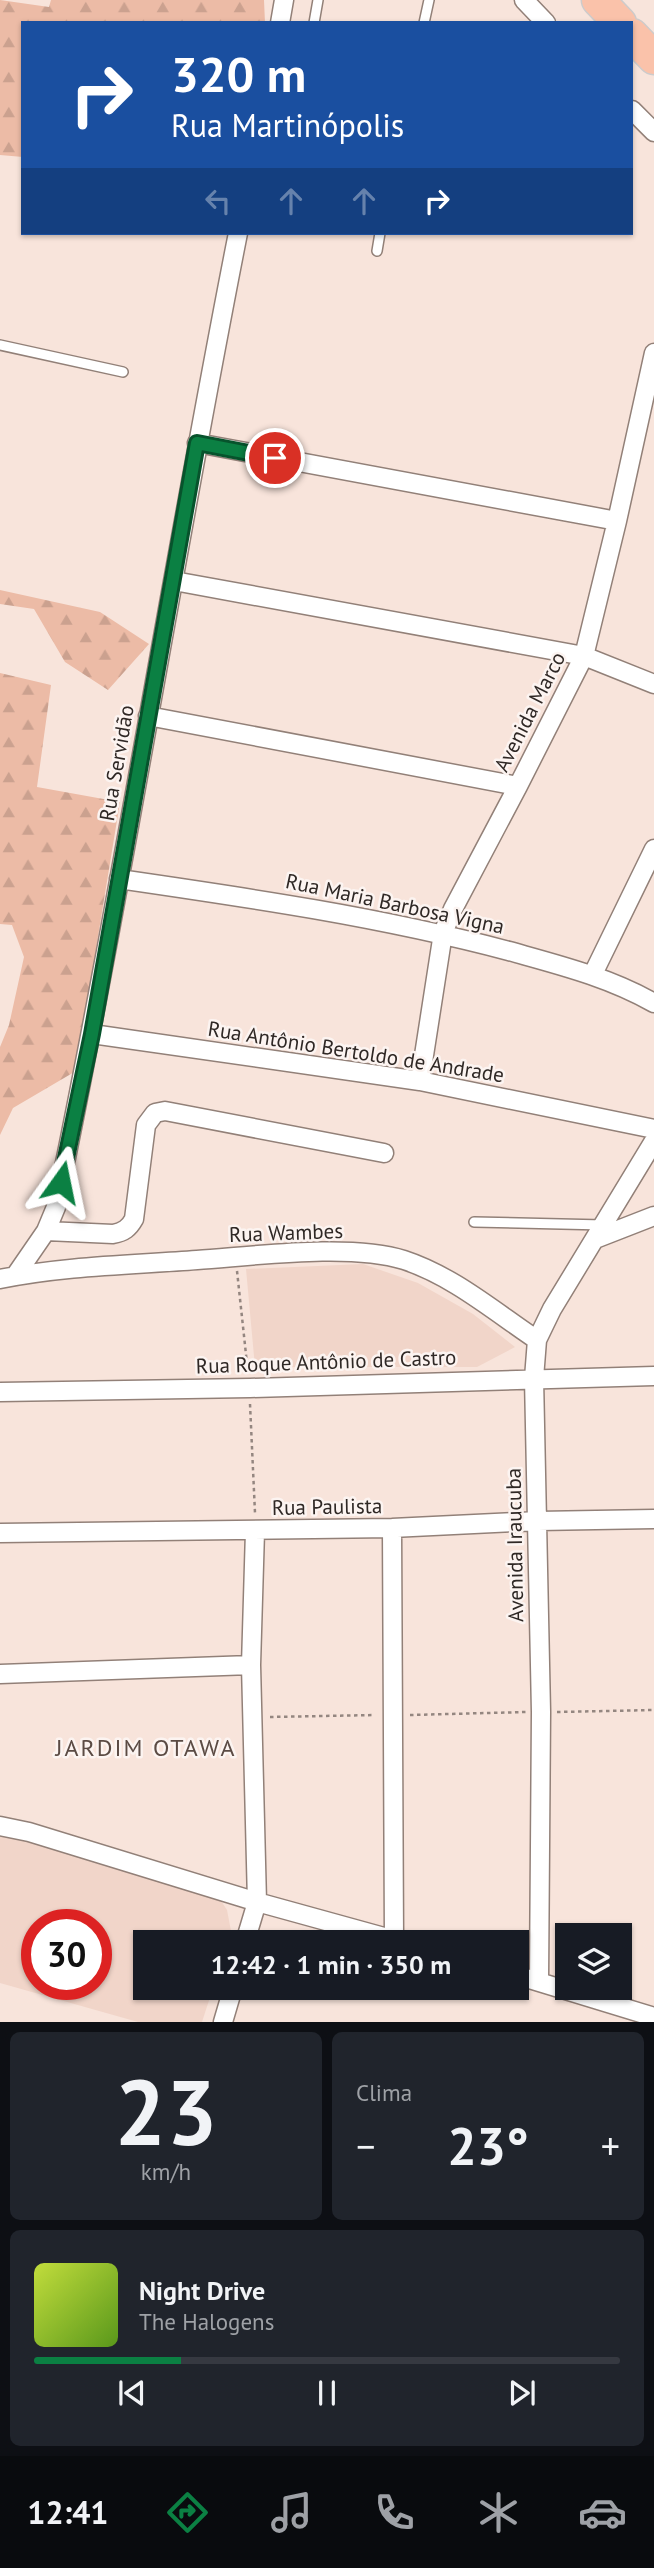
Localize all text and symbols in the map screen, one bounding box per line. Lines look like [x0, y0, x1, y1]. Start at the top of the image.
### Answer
text: 320 m [171, 42, 306, 106]
icon: right [56, 49, 147, 140]
text: Rua Martinópolis [171, 104, 404, 146]
icon: left [199, 182, 237, 220]
icon: ahead [272, 182, 310, 220]
icon: ahead [345, 182, 383, 220]
icon: right [418, 182, 456, 220]
pin [245, 428, 305, 488]
icon: arrive [256, 439, 294, 477]
street label: Avenida Marco [488, 647, 571, 776]
street label: Rua Servidão [93, 703, 140, 823]
street label: Rua Maria Barbosa Vigna [283, 867, 507, 940]
street label: Rua Antônio Bertoldo de Andrade [206, 1015, 506, 1088]
position arrow [24, 1145, 98, 1219]
street label: Rua Wambes [229, 1217, 343, 1248]
street label: Rua Roque Antônio de Castro [195, 1343, 457, 1380]
street label: Avenida Iraucuba [500, 1468, 529, 1622]
street label: Rua Paulista [272, 1492, 382, 1521]
district label: JARDIM OTAWA [55, 1732, 236, 1763]
speed limit sign: 30 [21, 1909, 112, 2000]
map controls [555, 1923, 632, 2000]
button: layers [555, 1923, 632, 2000]
text: 12:42 · 1 min · 350 m [211, 1948, 451, 1981]
text: 23 [114, 2052, 218, 2170]
text: Clima [356, 2078, 412, 2107]
text: 23° [447, 2112, 529, 2179]
text: − [356, 2121, 375, 2170]
text: + [601, 2121, 620, 2170]
text: km/h [141, 2157, 191, 2186]
text: Night Drive [139, 2274, 265, 2307]
text: The Halogens [139, 2307, 274, 2336]
icon: previous [113, 2374, 151, 2412]
icon: pause [308, 2374, 346, 2412]
icon: next [503, 2374, 541, 2412]
icon: directions [163, 2488, 212, 2537]
icon: music [267, 2488, 316, 2537]
icon: phone [370, 2488, 419, 2537]
icon: climate [474, 2488, 523, 2537]
icon: car [578, 2488, 627, 2537]
text: 12:41 [27, 2491, 109, 2533]

